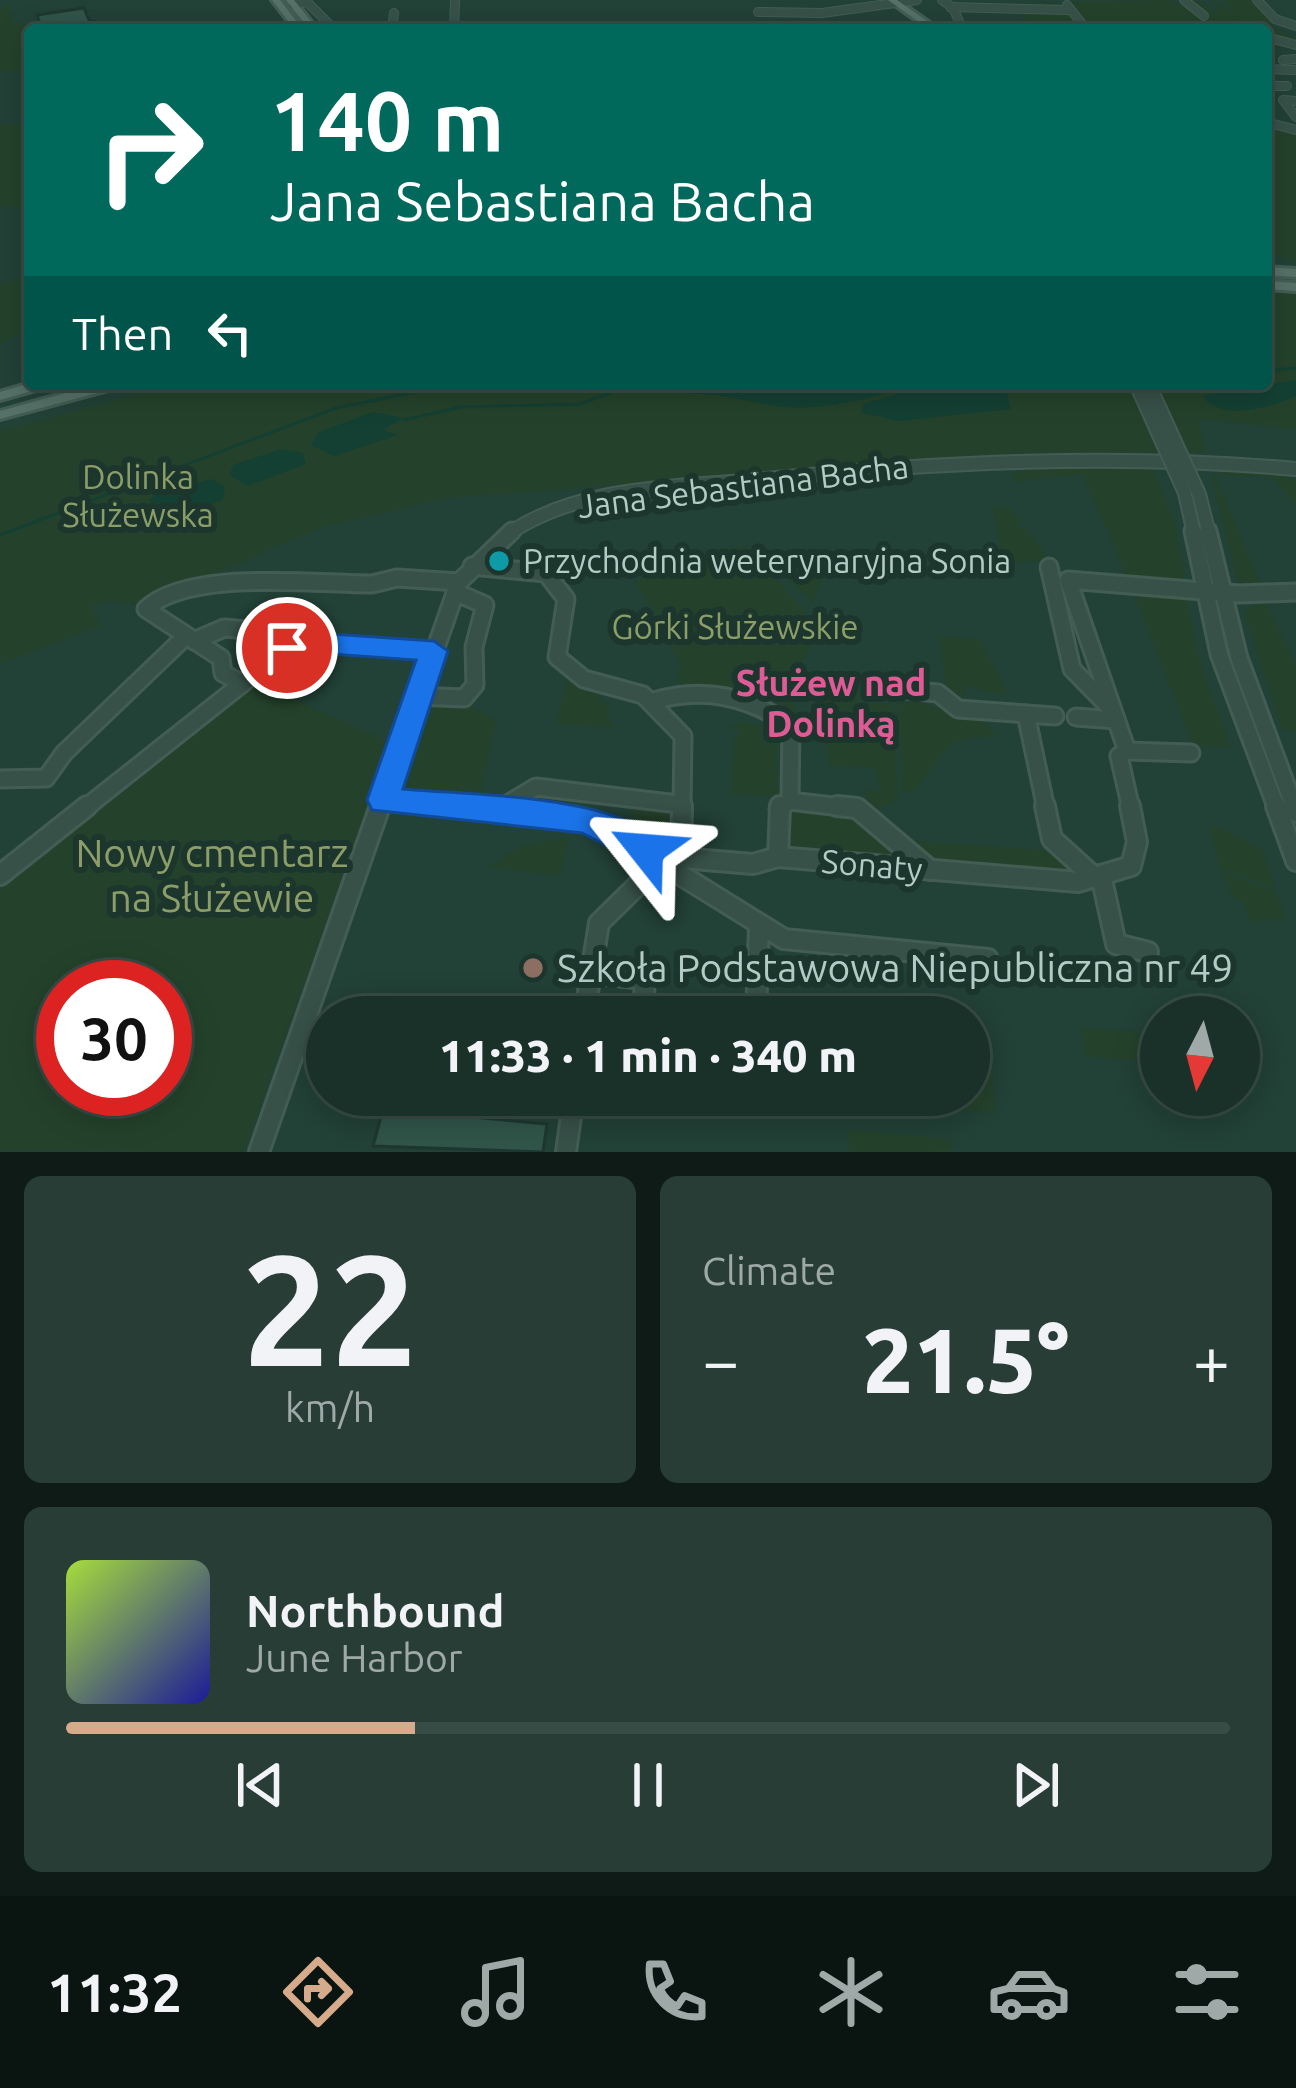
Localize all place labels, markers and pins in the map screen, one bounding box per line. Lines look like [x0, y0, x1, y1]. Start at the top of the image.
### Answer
place label: Przychodnia weterynaryjna Sonia [523, 542, 1011, 579]
marker: Przychodnia weterynaryjna Sonia [486, 548, 512, 574]
pin [236, 597, 338, 699]
place label: Szkoła Podstawowa Niepubliczna nr 49 [557, 946, 1233, 989]
marker: Szkoła Podstawowa Niepubliczna nr 49 [520, 955, 546, 981]

